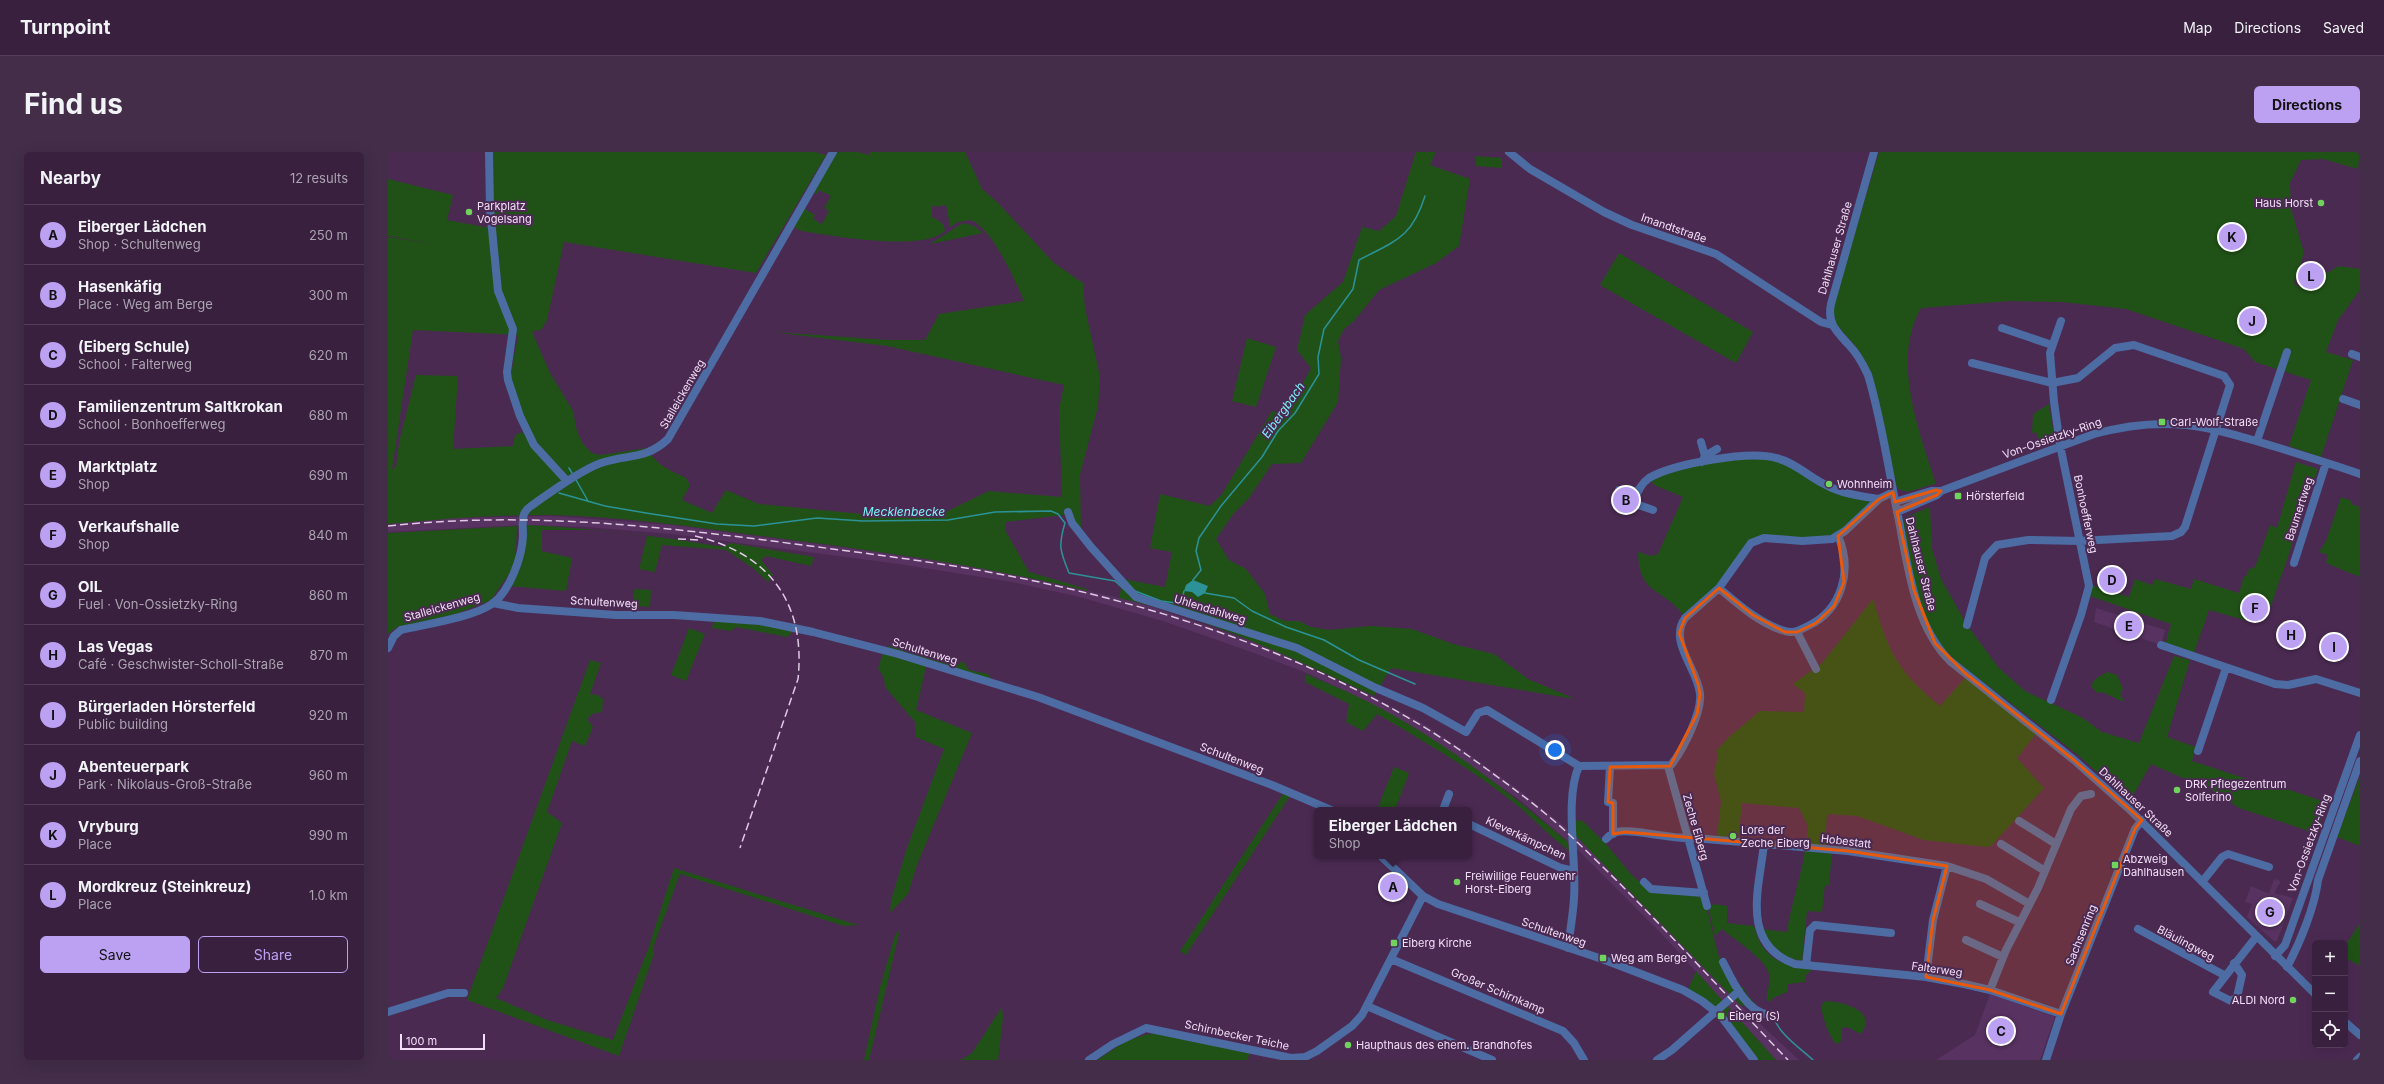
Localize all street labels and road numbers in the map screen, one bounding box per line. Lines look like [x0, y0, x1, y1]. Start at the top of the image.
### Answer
street label: Dahlhauser Straße [1815, 200, 1855, 296]
street label: Imandtstraße [1639, 210, 1709, 246]
street label: Stalleickenweg [656, 357, 708, 431]
street label: Von-Ossietzky-Ring [2001, 414, 2103, 462]
street label: Bonhoefferweg [2071, 474, 2101, 554]
street label: Baumertweg [2282, 475, 2316, 543]
street label: Dahlhauser Straße [1903, 516, 1939, 612]
street label: Stalleickenweg [402, 589, 482, 625]
street label: Uhlendahlweg [1172, 591, 1248, 627]
street label: Schultenweg [570, 593, 638, 611]
street label: Schultenweg [891, 634, 959, 668]
street label: Schultenweg [1198, 739, 1266, 777]
street label: Dahlhauser Straße [2096, 764, 2176, 840]
street label: Zeche Eiberg [1680, 792, 1712, 862]
street label: Von-Ossietzky-Ring [2285, 792, 2333, 894]
street label: Kleverkämpchen [1484, 813, 1568, 863]
street label: Hobestatt [1820, 831, 1872, 851]
street label: Sachsenring [2062, 902, 2100, 968]
street label: Schultenweg [1520, 914, 1588, 950]
street label: Bläulingweg [2155, 922, 2217, 964]
street label: Falterweg [1911, 958, 1963, 980]
street label: Großer Schirnkamp [1449, 965, 1548, 1017]
street label: Schirnbecker Teiche [1183, 1017, 1291, 1053]

